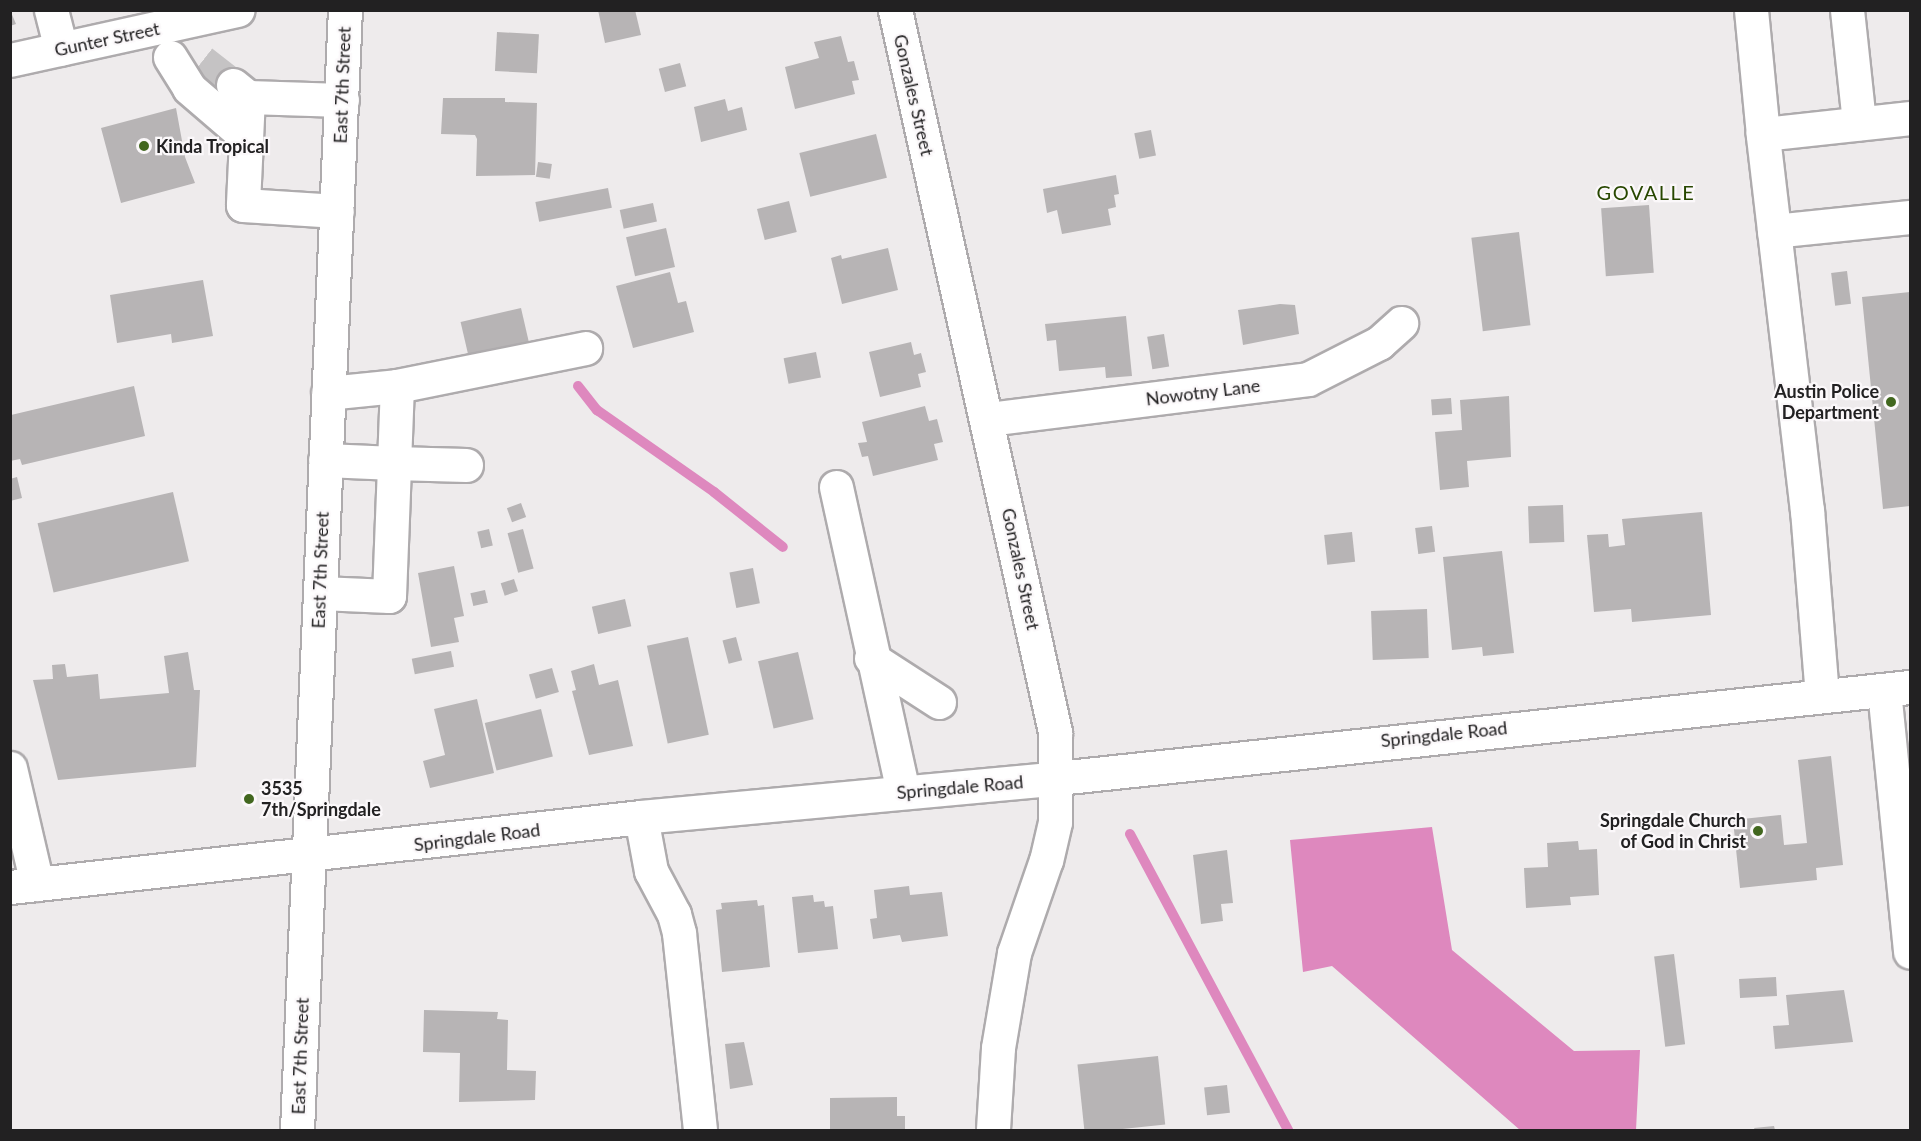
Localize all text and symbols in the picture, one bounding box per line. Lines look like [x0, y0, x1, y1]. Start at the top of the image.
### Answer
street label: Gunter Street [52, 17, 162, 61]
street label: East 7th Street [329, 26, 355, 144]
street label: Gonzales Street [890, 32, 938, 158]
place label: Kinda Tropical [156, 135, 270, 157]
marker: Kinda Tropical [137, 139, 151, 153]
district label: GOVALLE [1597, 180, 1695, 204]
street label: Nowotny Lane [1144, 374, 1262, 410]
place label: Austin Police Department [1774, 381, 1879, 424]
marker: Austin Police Department [1884, 395, 1898, 409]
street label: Gonzales Street [998, 506, 1044, 632]
street label: East 7th Street [307, 511, 333, 629]
street label: Springdale Road [1380, 717, 1508, 751]
street label: Springdale Road [896, 771, 1024, 803]
place label: 3535 7th/Springdale [261, 778, 381, 820]
marker: 3535 7th/Springdale [242, 792, 256, 806]
place label: Springdale Church of God in Christ [1600, 810, 1746, 852]
street label: Springdale Road [413, 819, 541, 855]
marker: Springdale Church of God in Christ [1751, 824, 1765, 838]
street label: East 7th Street [287, 997, 313, 1115]

